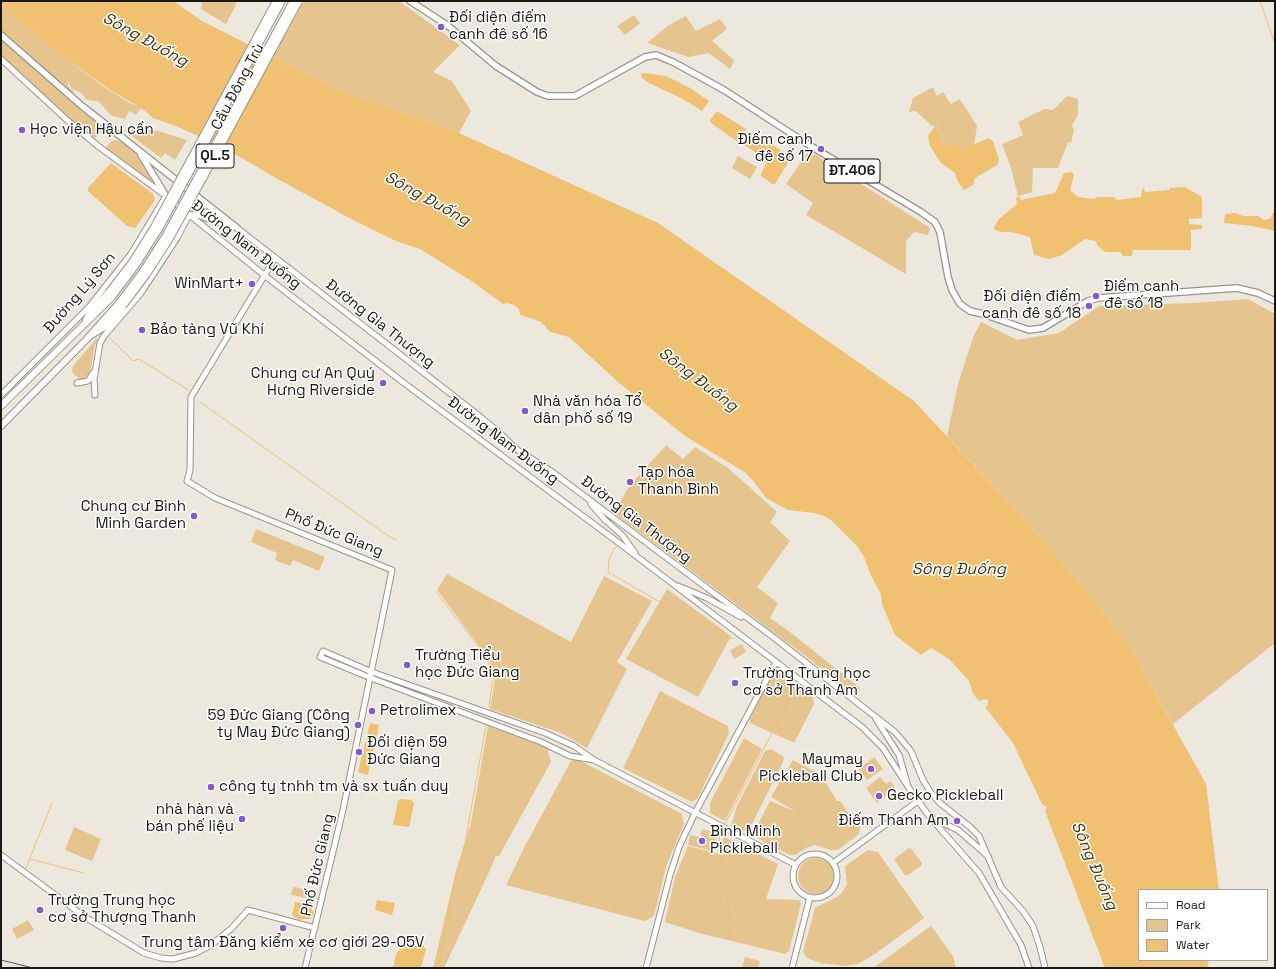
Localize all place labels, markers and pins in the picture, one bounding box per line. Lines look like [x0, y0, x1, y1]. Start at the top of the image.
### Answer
place label: Đối diện điếm canh đê số 16 [449, 9, 548, 44]
marker: Đối diện điếm canh đê số 16 [436, 22, 446, 32]
place label: Học viện Hậu cần [30, 121, 154, 139]
marker: Học viện Hậu cần [17, 125, 27, 135]
place label: Điếm canh đê số 17 [738, 131, 813, 166]
marker: Điếm canh đê số 17 [816, 144, 826, 154]
place label: WinMart+ [175, 275, 244, 293]
place label: Điếm canh đê số 18 [1104, 278, 1179, 313]
marker: WinMart+ [247, 279, 257, 289]
place label: Đối diện điếm canh đê số 18 [982, 288, 1081, 323]
marker: Điếm canh đê số 18 [1091, 291, 1101, 301]
marker: Đối diện điếm canh đê số 18 [1084, 301, 1094, 311]
place label: Bảo tàng Vũ Khí [150, 321, 264, 339]
marker: Bảo tàng Vũ Khí [137, 325, 147, 335]
place label: Chung cư An Quý Hưng Riverside [251, 365, 375, 400]
marker: Chung cư An Quý Hưng Riverside [378, 378, 388, 388]
place label: Nhà văn hóa Tổ dân phố số 19 [533, 393, 642, 428]
marker: Nhà văn hóa Tổ dân phố số 19 [520, 406, 530, 416]
place label: Tạp hóa Thanh Bình [638, 464, 719, 499]
marker: Tạp hóa Thanh Bình [625, 477, 635, 487]
place label: Chung cư Bình Minh Garden [81, 498, 186, 533]
marker: Chung cư Bình Minh Garden [189, 511, 199, 521]
place label: Trường Tiểu học Đức Giang [415, 647, 520, 682]
marker: Trường Tiểu học Đức Giang [402, 660, 412, 670]
place label: Trường Trung học cơ sở Thanh Am [743, 665, 871, 700]
marker: Trường Trung học cơ sở Thanh Am [730, 678, 740, 688]
place label: Petrolimex [380, 702, 456, 720]
marker: Petrolimex [367, 706, 377, 716]
place label: 59 Đức Giang (Công ty May Đức Giang) [208, 707, 350, 742]
marker: 59 Đức Giang (Công ty May Đức Giang) [353, 720, 363, 730]
place label: Đối diện 59 Đức Giang [367, 734, 447, 769]
marker: Đối diện 59 Đức Giang [354, 747, 364, 757]
place label: Maymay Pickleball Club [759, 751, 863, 786]
marker: Maymay Pickleball Club [866, 764, 876, 774]
place label: công ty tnhh tm và sx tuấn duy [219, 778, 449, 796]
marker: công ty tnhh tm và sx tuấn duy [206, 782, 216, 792]
place label: Gecko Pickleball [887, 787, 1003, 805]
marker: Gecko Pickleball [874, 791, 884, 801]
place label: nhà hàn và bán phế liệu [146, 801, 234, 836]
place label: Điếm Thanh Am [839, 812, 949, 830]
marker: nhà hàn và bán phế liệu [237, 814, 247, 824]
marker: Điếm Thanh Am [952, 816, 962, 826]
place label: Bình Minh Pickleball [710, 823, 781, 858]
marker: Bình Minh Pickleball [697, 836, 707, 846]
place label: Trường Trung học cơ sở Thượng Thanh [48, 892, 196, 927]
marker: Trường Trung học cơ sở Thượng Thanh [35, 905, 45, 915]
marker: Trung tâm Đăng kiểm xe cơ giới 29-05V [278, 923, 288, 933]
place label: Trung tâm Đăng kiểm xe cơ giới 29-05V [142, 934, 424, 952]

